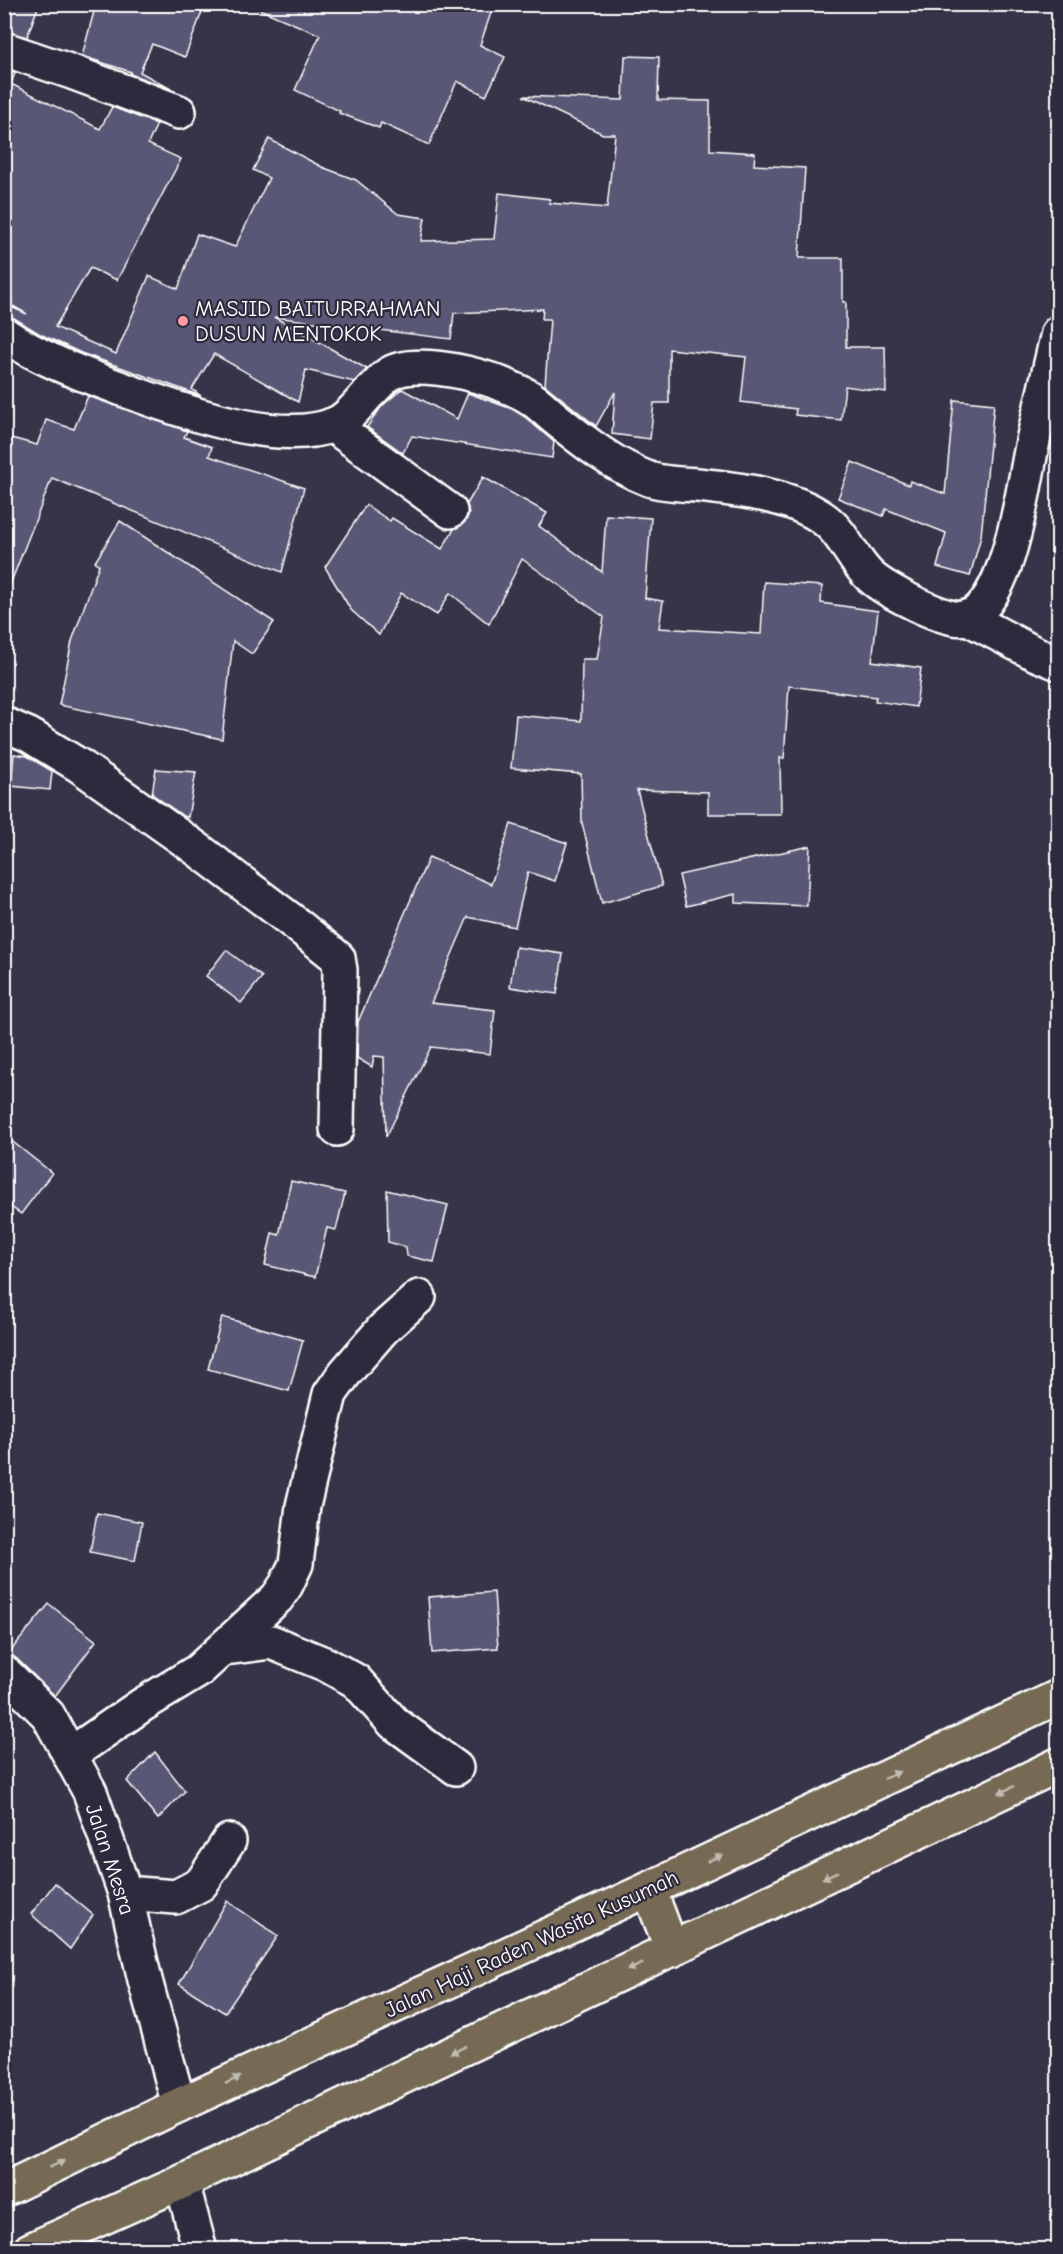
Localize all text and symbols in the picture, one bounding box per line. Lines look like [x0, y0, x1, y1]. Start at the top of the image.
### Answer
place label: MASJID BAITURRAHMAN DUSUN MENTOKOK [195, 296, 441, 347]
marker: MASJID BAITURRAHMAN DUSUN MENTOKOK [176, 314, 190, 328]
one-way arrow [883, 1771, 900, 1780]
one-way arrow [997, 1786, 1014, 1795]
street label: Jalan Mesra [80, 1800, 140, 1918]
one-way arrow [707, 1853, 724, 1862]
street label: Jalan Haji Raden Wasita Kusumah [380, 1864, 682, 2024]
one-way arrow [821, 1870, 838, 1879]
one-way arrow [626, 1963, 643, 1972]
one-way arrow [450, 2045, 467, 2055]
one-way arrow [224, 2075, 241, 2084]
one-way arrow [48, 2159, 65, 2168]

